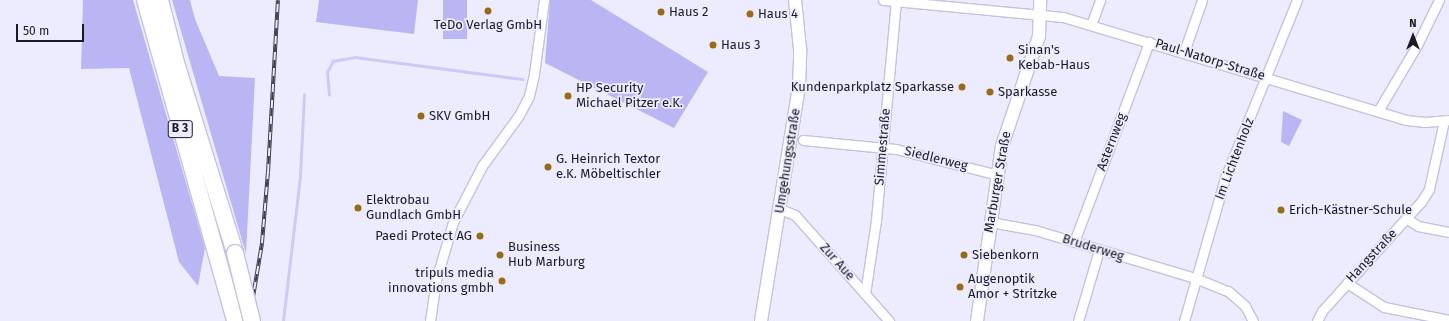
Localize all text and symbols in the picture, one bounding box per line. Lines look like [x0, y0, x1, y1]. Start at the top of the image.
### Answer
place label: Haus 2 [669, 4, 708, 20]
marker: TeDo Verlag GmbH [483, 6, 493, 16]
place label: Haus 4 [758, 6, 798, 22]
marker: Haus 2 [656, 7, 666, 17]
marker: Haus 4 [745, 9, 755, 19]
scale bar [18, 16, 86, 42]
north arrow [1393, 16, 1433, 56]
place label: TeDo Verlag GmbH [434, 17, 542, 33]
text: N [1409, 17, 1417, 30]
text: 50 m [23, 24, 49, 38]
street label: Paul-Natorp-Straße [1153, 36, 1267, 84]
place label: Haus 3 [721, 37, 760, 53]
marker: Haus 3 [708, 40, 718, 50]
place label: Sinan's Kebab-Haus [1018, 43, 1090, 74]
marker: Sinan's Kebab-Haus [1005, 53, 1015, 63]
place label: Kundenparkplatz Sparkasse [791, 79, 954, 95]
place label: HP Security Michael Pitzer e.K. [576, 81, 683, 112]
marker: Kundenparkplatz Sparkasse [957, 82, 967, 92]
place label: Sparkasse [998, 84, 1057, 100]
marker: Sparkasse [985, 87, 995, 97]
marker: HP Security Michael Pitzer e.K. [563, 91, 573, 101]
street label: Umgehungsstraße [772, 107, 804, 215]
place label: SKV GmbH [429, 108, 490, 124]
street label: Simmestraße [872, 108, 894, 186]
marker: SKV GmbH [416, 111, 426, 121]
street label: Asternweg [1094, 111, 1130, 173]
street label: Im Lichtenholz [1212, 116, 1258, 202]
road number: B 3 [167, 119, 193, 139]
street label: Marburger Straße [981, 130, 1015, 234]
street label: Siedlerweg [903, 144, 969, 174]
place label: G. Heinrich Textor e.K. Möbeltischler [556, 152, 661, 183]
marker: G. Heinrich Textor e.K. Möbeltischler [543, 162, 553, 172]
place label: Elektrobau Gundlach GmbH [366, 193, 461, 224]
place label: Erich-Kästner-Schule [1289, 202, 1412, 218]
marker: Elektrobau Gundlach GmbH [353, 203, 363, 213]
marker: Erich-Kästner-Schule [1276, 205, 1286, 215]
street label: Hangstraße [1343, 226, 1401, 286]
place label: Paedi Protect AG [375, 228, 472, 244]
marker: Paedi Protect AG [475, 231, 485, 241]
street label: Bruderweg [1060, 231, 1126, 265]
place label: Business Hub Marburg [508, 240, 585, 271]
street label: Zur Aue [816, 240, 858, 284]
place label: Siebenkorn [972, 247, 1039, 263]
marker: Business Hub Marburg [495, 250, 505, 260]
marker: Siebenkorn [959, 250, 969, 260]
place label: tripuls media innovations gmbh [388, 266, 494, 297]
place label: Augenoptik Amor + Stritzke [968, 272, 1057, 303]
marker: tripuls media innovations gmbh [497, 276, 507, 286]
marker: Augenoptik Amor + Stritzke [955, 282, 965, 292]

